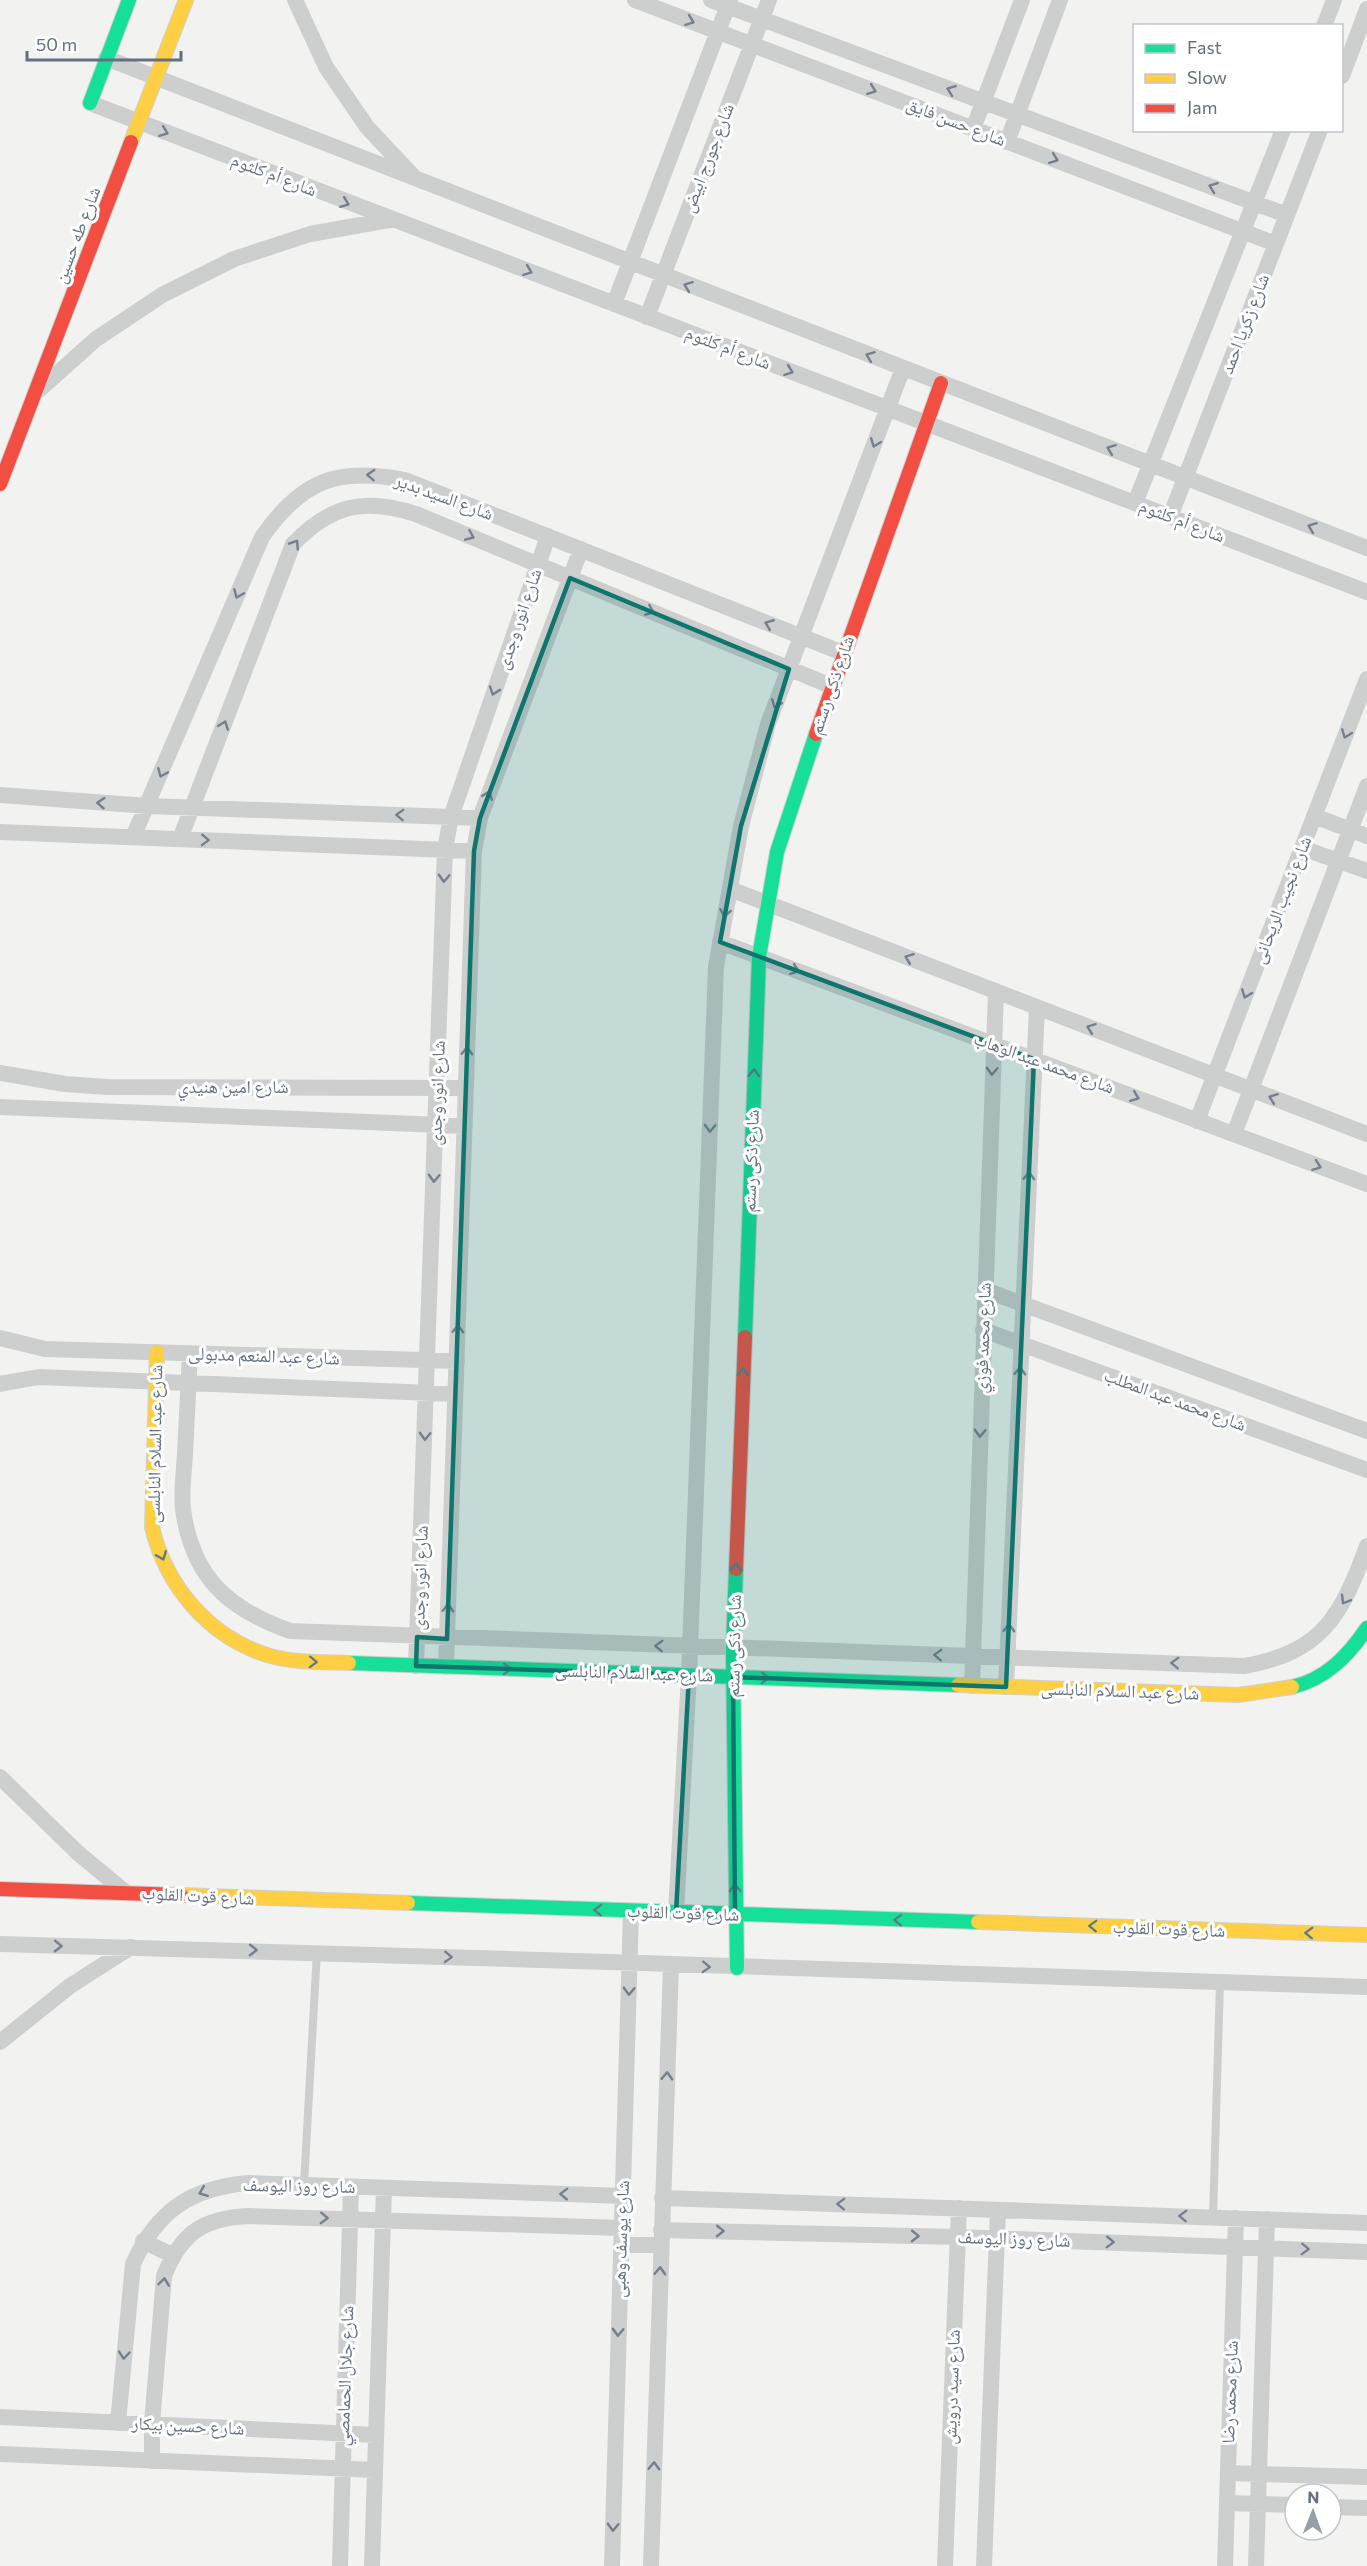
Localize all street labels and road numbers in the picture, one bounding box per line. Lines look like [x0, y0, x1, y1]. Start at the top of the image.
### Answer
street label: شارع حسن فايق [903, 92, 1009, 151]
street label: شارع جورج ابيض [676, 100, 740, 216]
street label: شارع أم كلثوم [228, 148, 320, 202]
street label: شارع طه حسين [48, 183, 105, 286]
street label: شارع زكريا احمد [1215, 271, 1274, 377]
street label: شارع أم كلثوم [682, 321, 774, 375]
street label: شارع السيد بدير [391, 468, 497, 525]
street label: شارع أم كلثوم [1136, 494, 1228, 548]
street label: شارع انور وجدى [491, 565, 547, 672]
street label: شارع ذكى رستم [804, 632, 860, 738]
street label: شارع نجيب الريحانى [1247, 833, 1316, 967]
street label: شارع محمد عبد الوهاب [971, 1026, 1118, 1099]
street label: شارع انور وجدى [423, 1040, 450, 1146]
street label: شارع امين هنيدي [177, 1075, 289, 1102]
street label: شارع ذكى رستم [737, 1109, 765, 1213]
street label: شارع محمد فوزي [969, 1282, 1000, 1394]
street label: شارع عبد المنعم مدبولى [188, 1341, 340, 1371]
street label: شارع محمد عبد المطلب [1101, 1363, 1249, 1436]
street label: شارع عبد السلام النابلسى [142, 1364, 168, 1524]
street label: شارع انور وجدى [406, 1525, 433, 1631]
street label: شارع ذكى رستم [721, 1594, 747, 1698]
street label: شارع عبد السلام النابلسى [554, 1658, 714, 1688]
street label: شارع عبد السلام النابلسى [1040, 1676, 1200, 1706]
street label: شارع قوت القلوب [141, 1881, 255, 1910]
street label: شارع قوت القلوب [626, 1899, 740, 1926]
street label: شارع قوت القلوب [1112, 1915, 1226, 1942]
street label: شارع روز اليوسف [242, 2173, 356, 2198]
street label: شارع يوسف وهبى [607, 2180, 634, 2298]
street label: شارع روز اليوسف [957, 2225, 1071, 2252]
street label: شارع جلال الحمامصي [331, 2305, 362, 2447]
street label: شارع سيد درويش [938, 2329, 965, 2445]
street label: شارع محمد رضا [1216, 2340, 1243, 2444]
street label: شارع حسين بيكار [130, 2411, 245, 2440]

